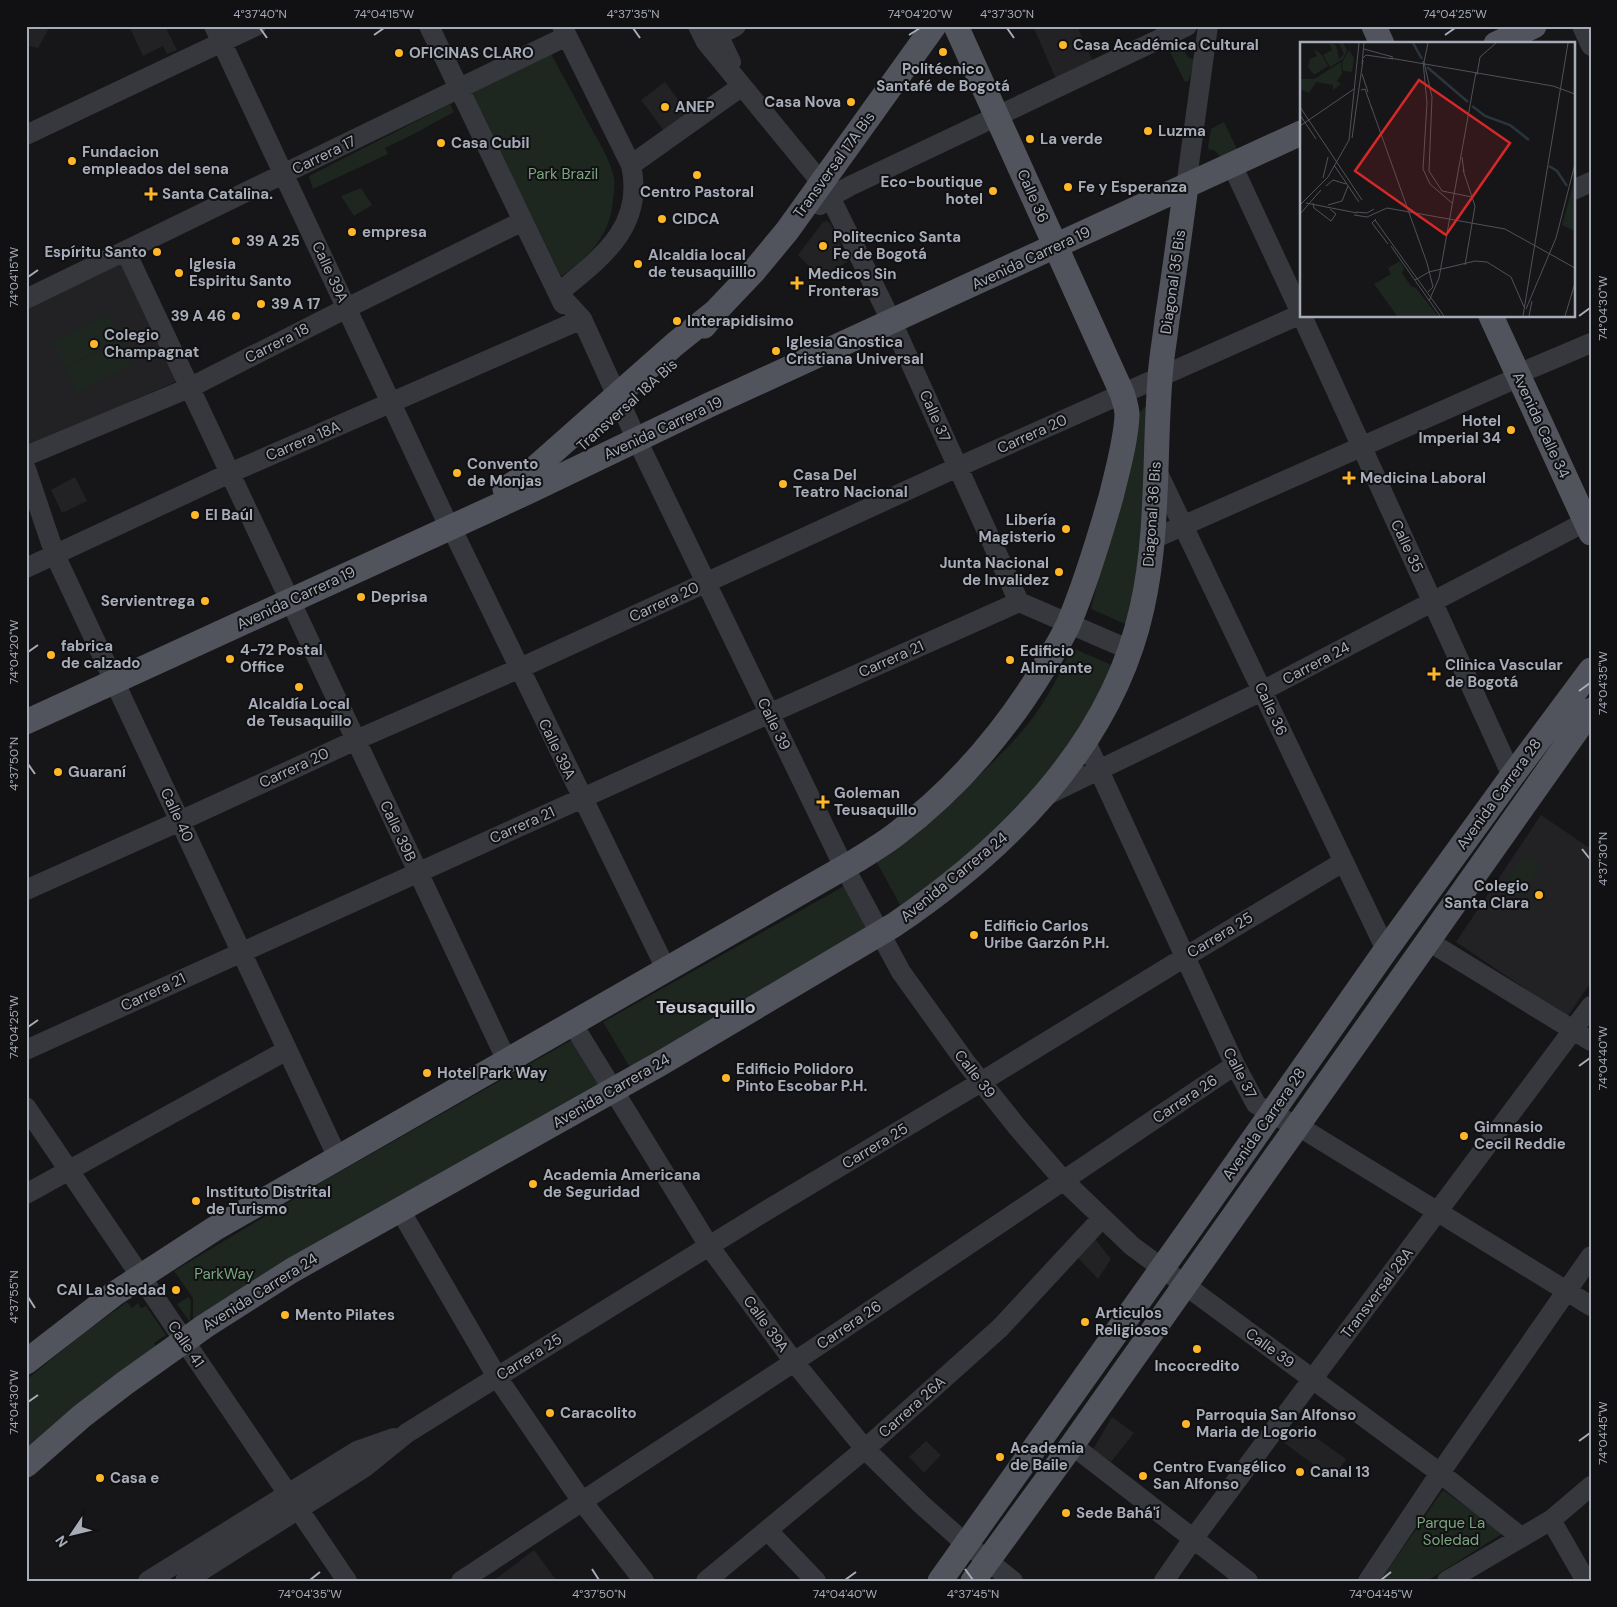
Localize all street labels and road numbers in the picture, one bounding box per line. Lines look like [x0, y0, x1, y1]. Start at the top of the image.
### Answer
street label: Transversal 17A Bis [789, 108, 879, 222]
street label: Carrera 17 [289, 131, 359, 179]
street label: Calle 36 [1012, 166, 1054, 226]
street label: Avenida Carrera 19 [968, 222, 1094, 294]
street label: Diagonal 35 Bis [1156, 228, 1190, 336]
street label: Calle 39A [307, 238, 353, 306]
street label: Carrera 18 [241, 318, 313, 368]
street label: Transversal 18A Bis [572, 354, 682, 456]
street label: Avenida Calle 34 [1508, 369, 1574, 481]
street label: Calle 37 [915, 387, 955, 445]
street label: Avenida Carrera 19 [600, 392, 726, 464]
street label: Carrera 20 [994, 410, 1070, 458]
street label: Carrera 18A [263, 416, 343, 466]
street label: Diagonal 36 Bis [1138, 461, 1166, 567]
street label: Calle 35 [1386, 516, 1428, 576]
street label: Avenida Carrera 19 [233, 562, 359, 634]
street label: Carrera 20 [626, 577, 702, 627]
street label: Carrera 21 [855, 636, 927, 682]
street label: Carrera 24 [1279, 637, 1353, 689]
street label: Calle 36 [1250, 679, 1292, 739]
street label: Calle 39 [753, 694, 795, 754]
street label: Calle 39A [534, 715, 580, 783]
street label: Avenida Carrera 28 [1452, 735, 1546, 853]
street label: Carrera 20 [256, 743, 332, 793]
street label: Calle 40 [156, 785, 198, 845]
street label: Calle 39B [375, 797, 421, 865]
street label: Carrera 21 [486, 802, 558, 848]
street label: Avenida Carrera 24 [896, 828, 1012, 926]
street label: Carrera 25 [1183, 907, 1257, 963]
street label: Carrera 21 [117, 968, 189, 1016]
street label: Calle 37 [1219, 1044, 1261, 1102]
street label: Calle 39 [950, 1046, 1000, 1102]
street label: Avenida Carrera 24 [549, 1049, 673, 1133]
street label: Avenida Carrera 28 [1218, 1064, 1310, 1184]
street label: Carrera 26 [1149, 1070, 1221, 1128]
street label: Carrera 25 [838, 1118, 912, 1174]
street label: Transversal 28A [1336, 1244, 1418, 1342]
street label: Avenida Carrera 24 [199, 1248, 321, 1336]
street label: Calle 39A [739, 1292, 793, 1356]
street label: Carrera 26 [813, 1296, 885, 1354]
street label: Calle 41 [163, 1317, 209, 1371]
street label: Calle 39 [1241, 1323, 1299, 1373]
street label: Carrera 25 [492, 1329, 566, 1385]
street label: Carrera 26A [874, 1372, 950, 1442]

